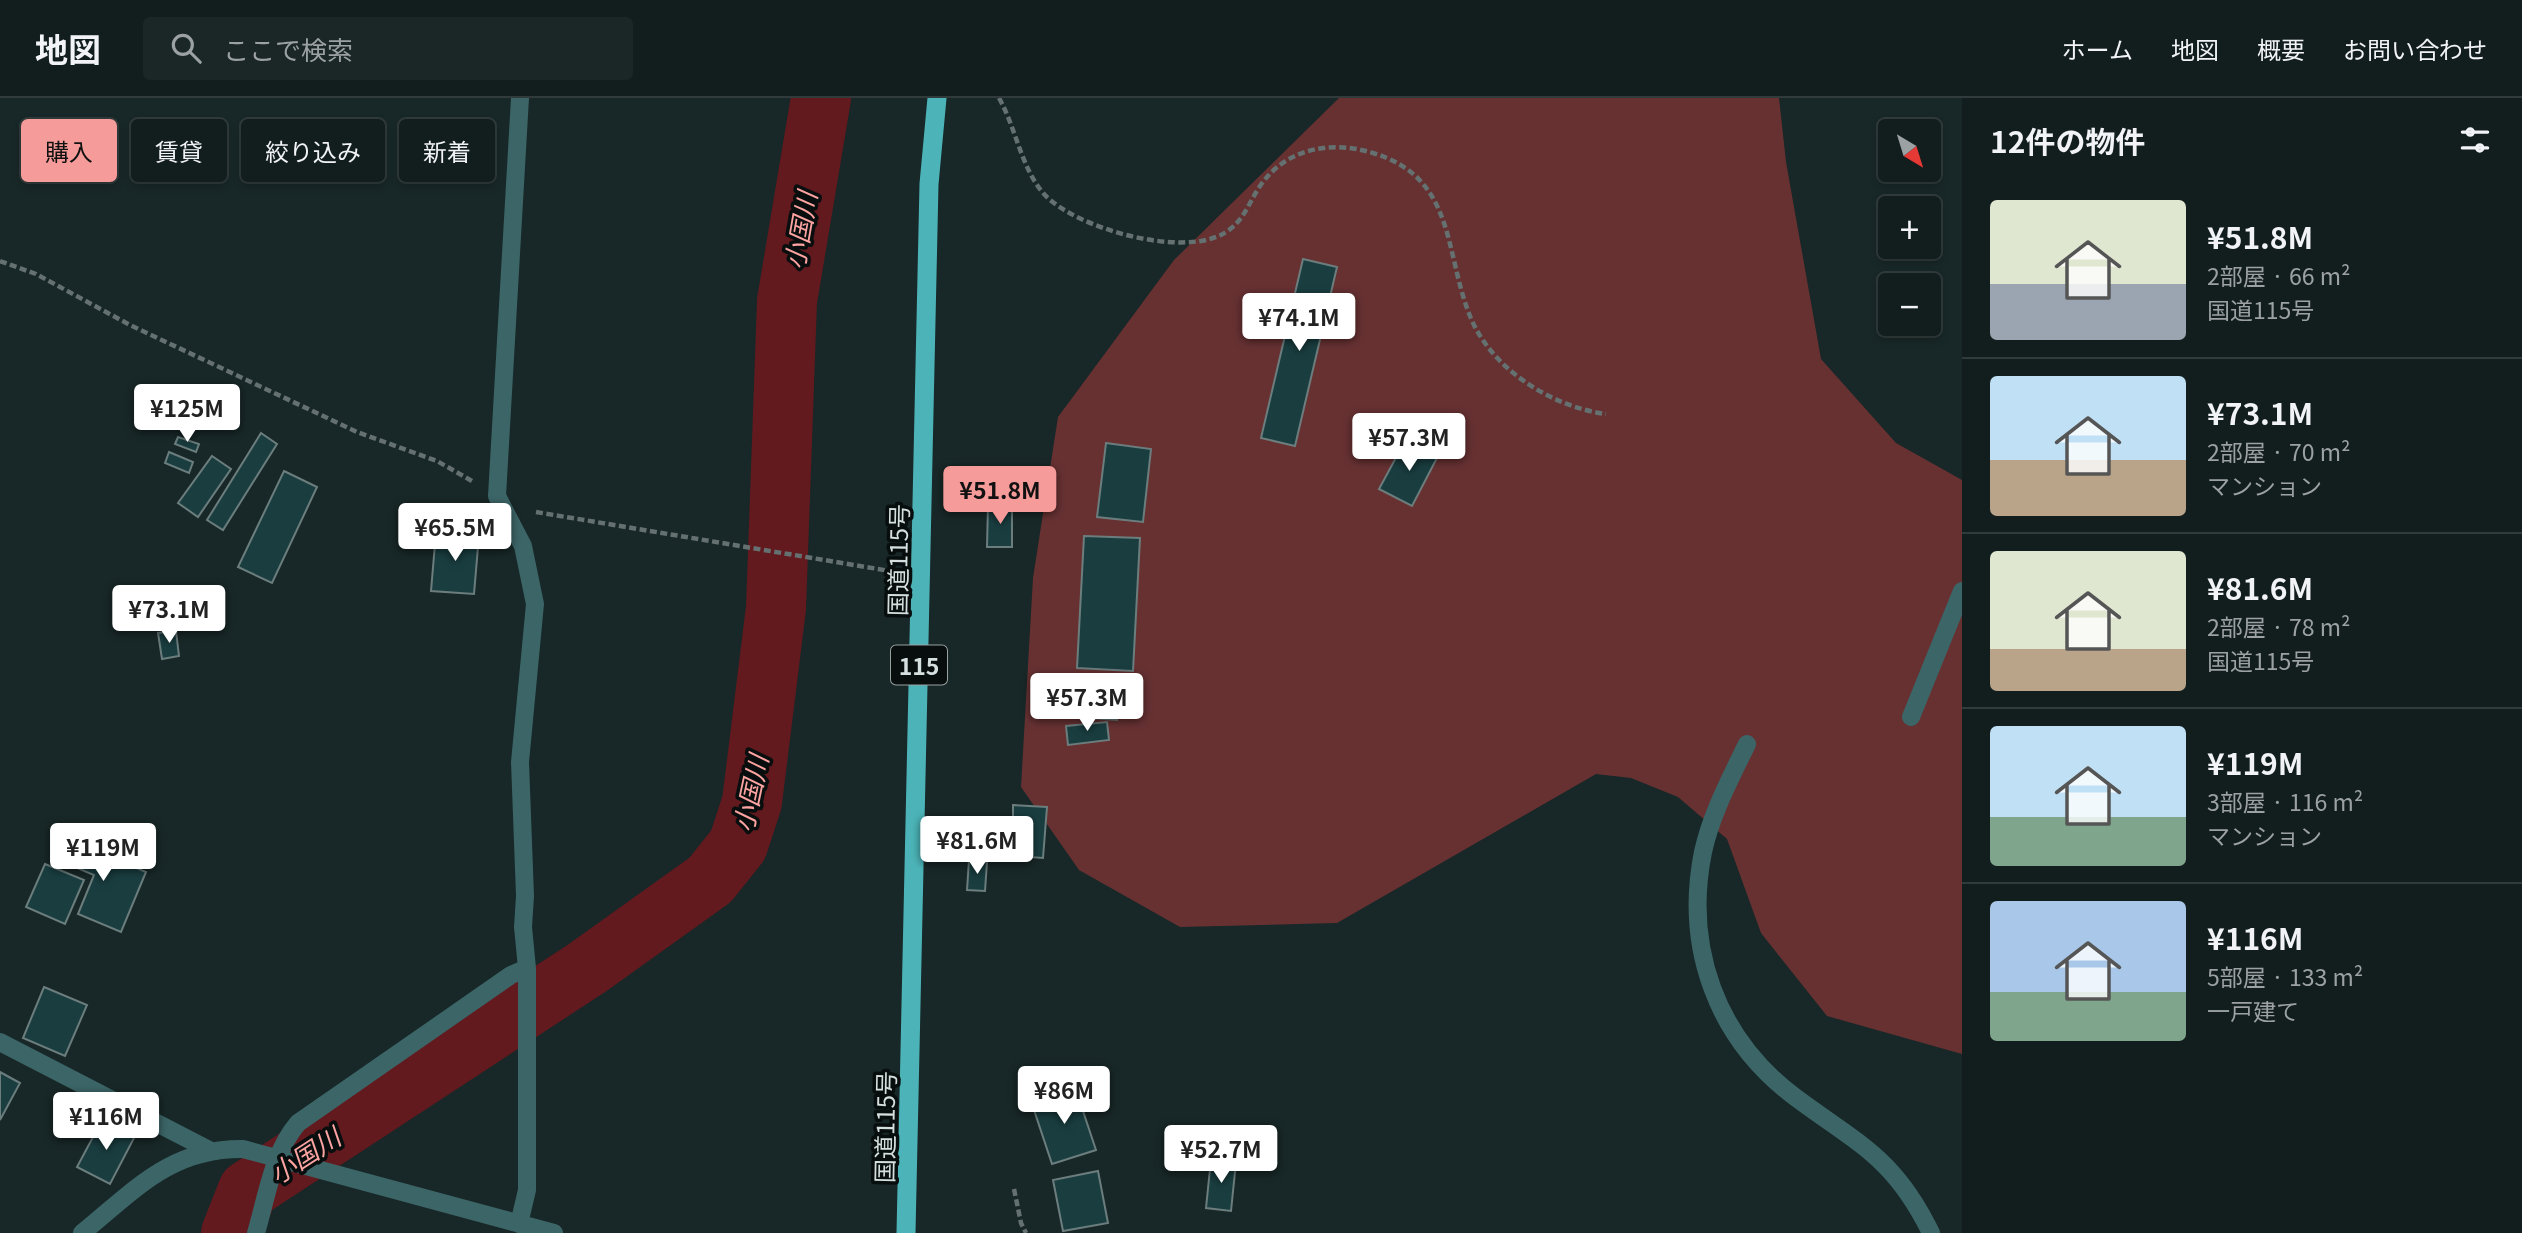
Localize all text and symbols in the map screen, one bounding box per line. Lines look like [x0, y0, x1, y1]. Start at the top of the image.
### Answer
search box [143, 17, 633, 80]
text: 地図 [35, 24, 101, 72]
icon: search [167, 29, 205, 67]
text: ここで検索 [223, 30, 353, 67]
text: ホーム [2062, 31, 2133, 66]
text: 地図 [2171, 31, 2219, 66]
text: 概要 [2257, 31, 2305, 66]
text: お問い合わせ [2343, 31, 2487, 66]
text: 12件の物件 [1990, 118, 2145, 162]
chip: 購入 [21, 119, 117, 182]
chip: 賃貸 [131, 119, 227, 182]
chip: 絞り込み [241, 119, 385, 182]
chip: 新着 [399, 119, 495, 182]
north arrow [1878, 119, 1941, 182]
map controls [1878, 119, 1941, 336]
icon: filters [2456, 121, 2494, 159]
water label: 小国川 [774, 185, 825, 272]
button: + [1878, 196, 1941, 259]
text: ¥51.8M [2207, 214, 2313, 258]
icon: home [2046, 228, 2130, 312]
text: 2部屋 · 66 m² [2207, 258, 2350, 292]
button: − [1878, 273, 1941, 336]
text: 国道115号 [2207, 292, 2314, 326]
pin: ¥74.1M [1242, 294, 1356, 353]
text: ¥74.1M [1258, 299, 1340, 333]
pin: ¥125M [138, 384, 236, 444]
text: ¥125M [150, 390, 224, 424]
text: ¥73.1M [2207, 390, 2313, 434]
icon: home [2046, 404, 2130, 488]
pin: ¥57.3M [1352, 414, 1466, 473]
text: ¥57.3M [1368, 419, 1450, 453]
text: 2部屋 · 70 m² [2207, 434, 2350, 468]
pin: ¥51.8M [943, 466, 1057, 526]
text: マンション [2207, 468, 2322, 502]
text: ¥51.8M [959, 472, 1041, 506]
pin: ¥65.5M [398, 504, 512, 563]
street label: 国道115号 [879, 504, 915, 616]
text: ¥65.5M [414, 509, 496, 543]
text: ¥81.6M [2207, 565, 2313, 609]
icon: home [2046, 579, 2130, 663]
pin: ¥73.1M [112, 586, 226, 645]
text: ¥73.1M [128, 591, 210, 625]
text: 2部屋 · 78 m² [2207, 609, 2350, 643]
text: 国道115号 [2207, 643, 2314, 677]
road number: 115 [891, 646, 947, 684]
pin: ¥57.3M [1030, 674, 1144, 733]
text: ¥57.3M [1046, 679, 1128, 713]
text: ¥119M [2207, 740, 2303, 784]
water label: 小国川 [723, 748, 776, 835]
icon: home [2046, 754, 2130, 838]
text: 3部屋 · 116 m² [2207, 784, 2363, 818]
pin: ¥81.6M [920, 816, 1034, 876]
text: マンション [2207, 818, 2322, 852]
text: ¥81.6M [936, 822, 1018, 856]
pin: ¥119M [54, 824, 152, 883]
text: ¥119M [66, 829, 140, 863]
text: ¥116M [2207, 915, 2303, 959]
icon: home [2046, 929, 2130, 1013]
text: 5部屋 · 133 m² [2207, 959, 2363, 993]
text: 一戸建て [2207, 993, 2299, 1027]
pin: ¥86M [1023, 1066, 1105, 1126]
street label: 国道115号 [866, 1071, 902, 1183]
text: ¥86M [1034, 1072, 1094, 1106]
pin: ¥116M [57, 1093, 155, 1152]
text: ¥116M [69, 1098, 143, 1132]
water label: 小国川 [261, 1116, 349, 1191]
pin: ¥52.7M [1164, 1126, 1278, 1185]
text: ¥52.7M [1180, 1131, 1262, 1165]

